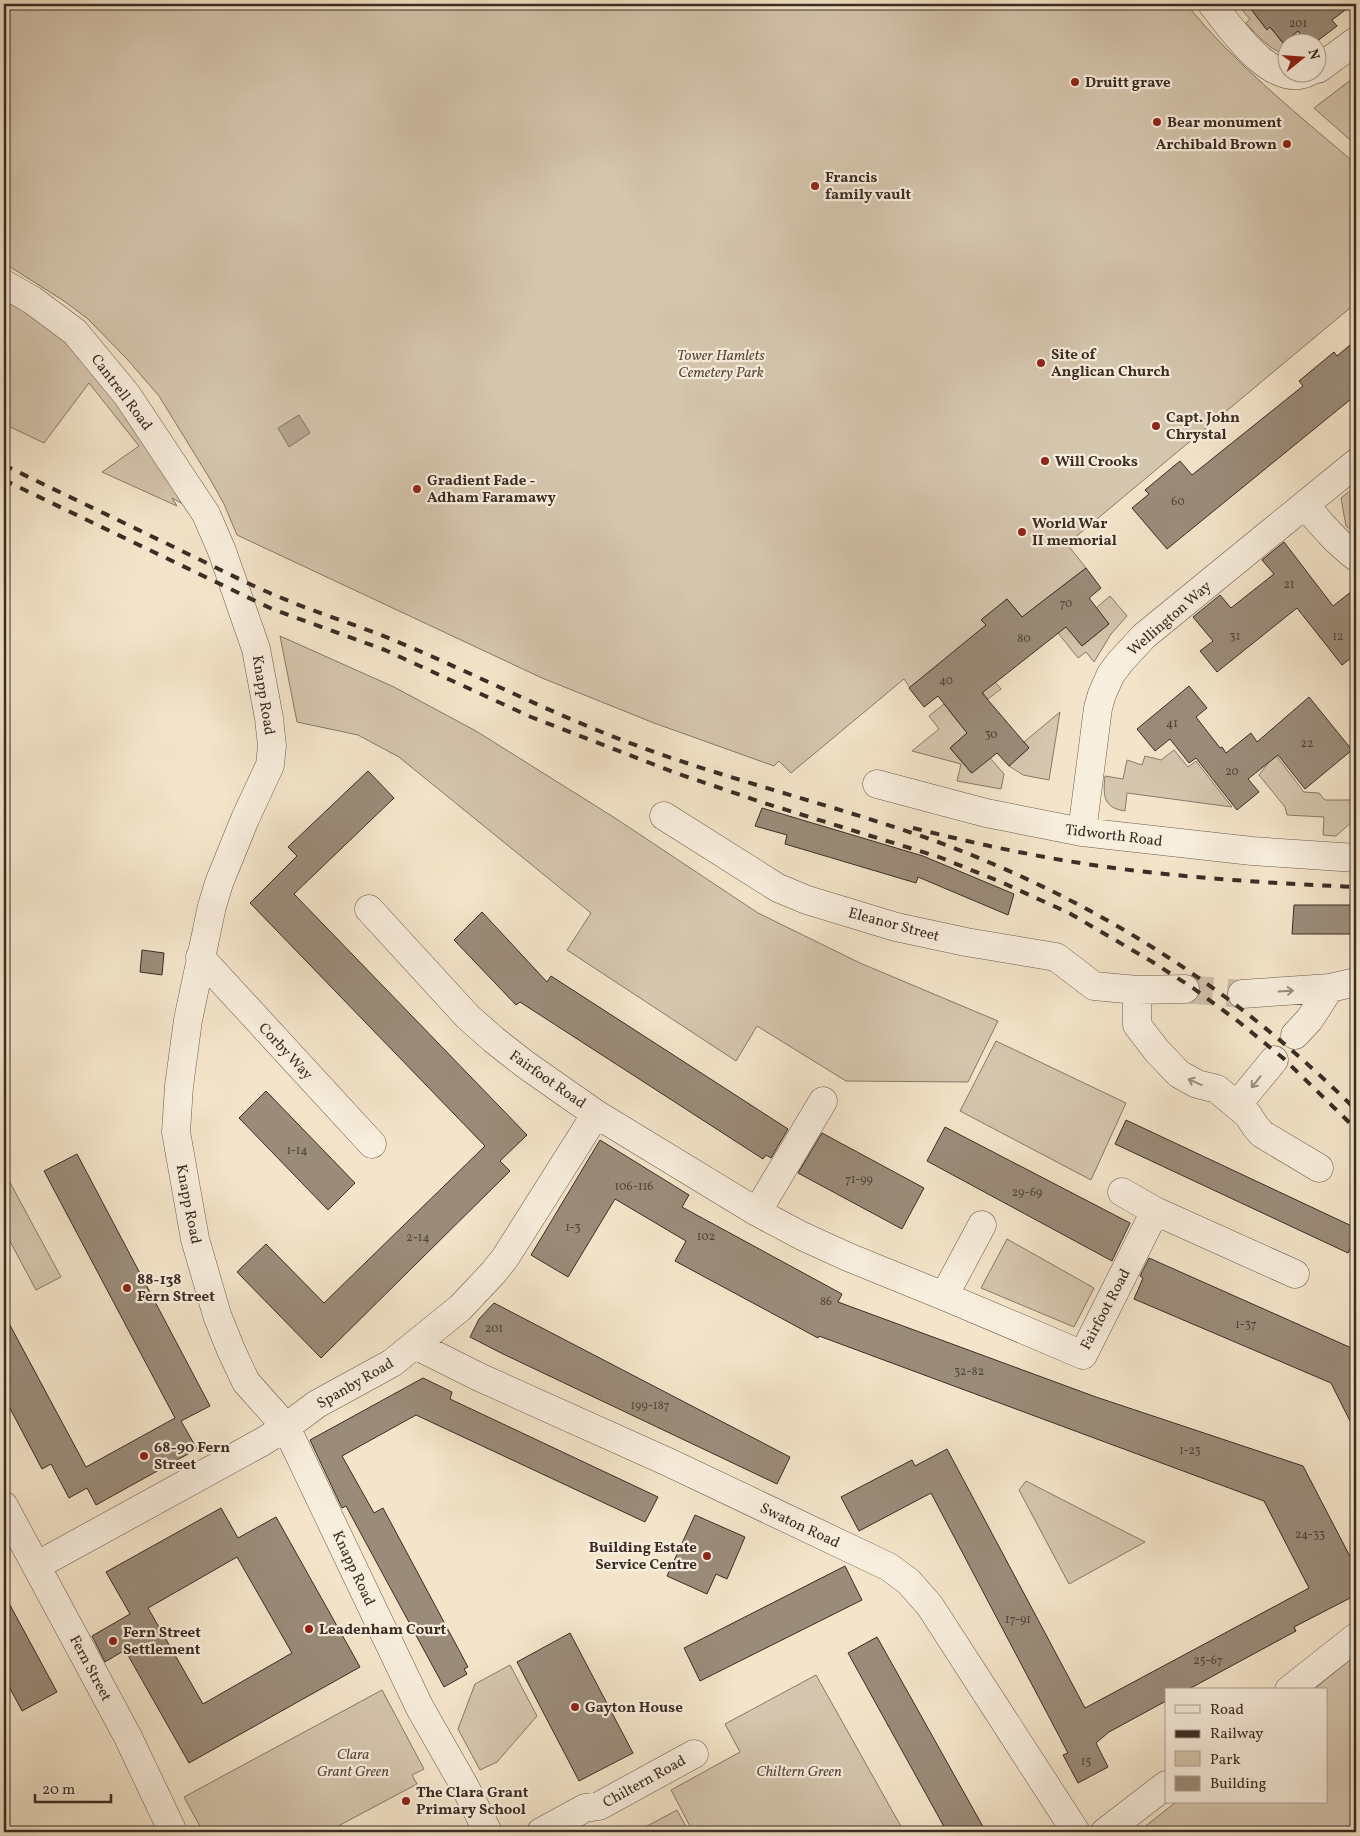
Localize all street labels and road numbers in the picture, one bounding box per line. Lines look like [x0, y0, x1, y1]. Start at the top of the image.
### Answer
street label: Cantrell Road [85, 350, 156, 435]
street label: Wellington Way [1124, 577, 1216, 661]
street label: Knapp Road [246, 654, 279, 737]
street label: Tidworth Road [1064, 820, 1164, 853]
street label: Eleanor Street [846, 903, 942, 948]
street label: Corby Way [253, 1019, 317, 1085]
street label: Fairfoot Road [505, 1046, 590, 1114]
street label: Knapp Road [170, 1163, 206, 1246]
street label: Fairfoot Road [1076, 1265, 1137, 1354]
street label: Spanby Road [313, 1354, 398, 1415]
street label: Swaton Road [756, 1499, 843, 1554]
street label: Knapp Road [326, 1528, 379, 1610]
street label: Fern Street [63, 1632, 116, 1706]
street label: Chiltern Road [599, 1751, 690, 1814]

